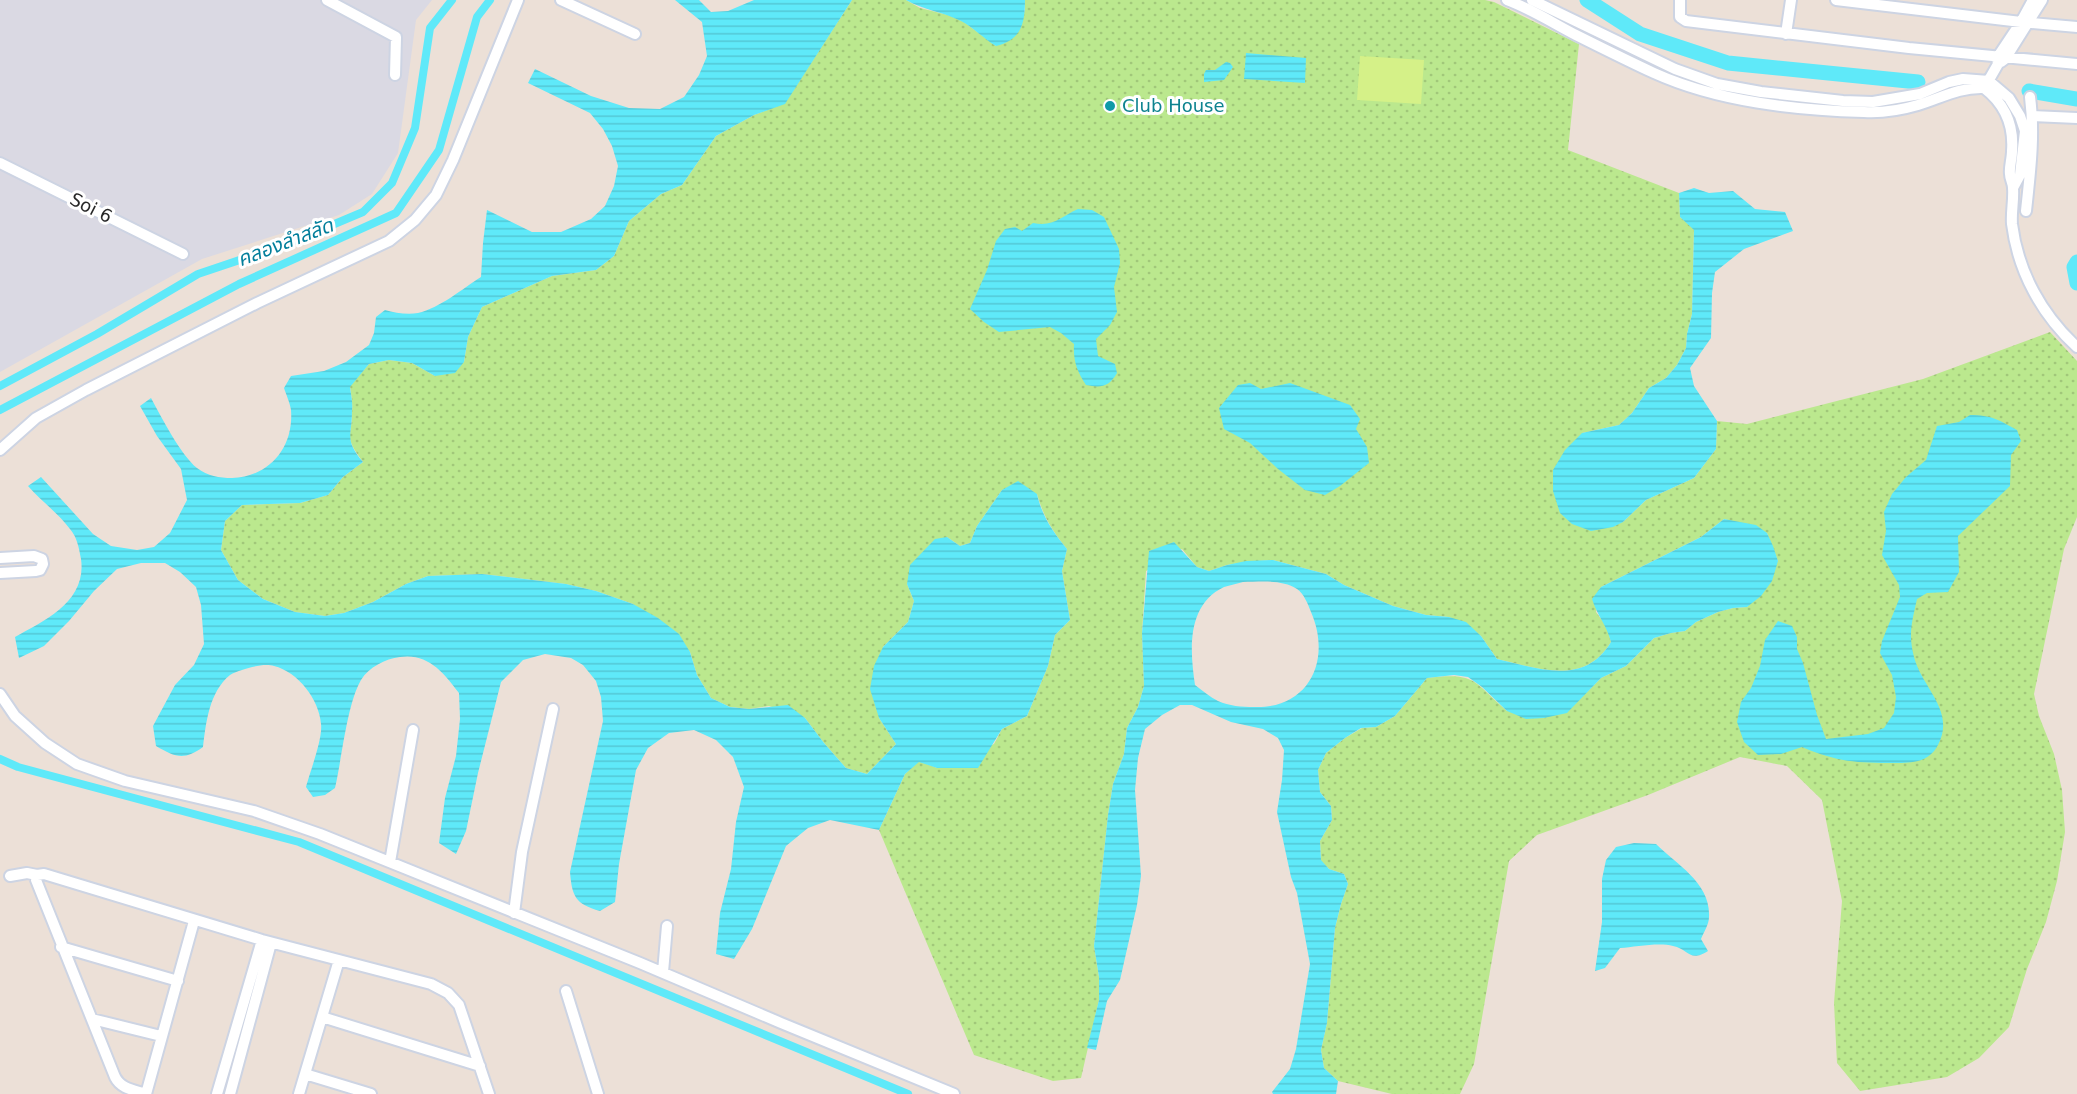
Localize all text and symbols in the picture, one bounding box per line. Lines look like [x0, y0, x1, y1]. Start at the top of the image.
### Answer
place label: Club House [1122, 95, 1225, 116]
marker: Club House [1103, 99, 1117, 113]
street label: Soi 6 [67, 188, 116, 227]
water label: คลองลำสลัด [234, 213, 337, 271]

